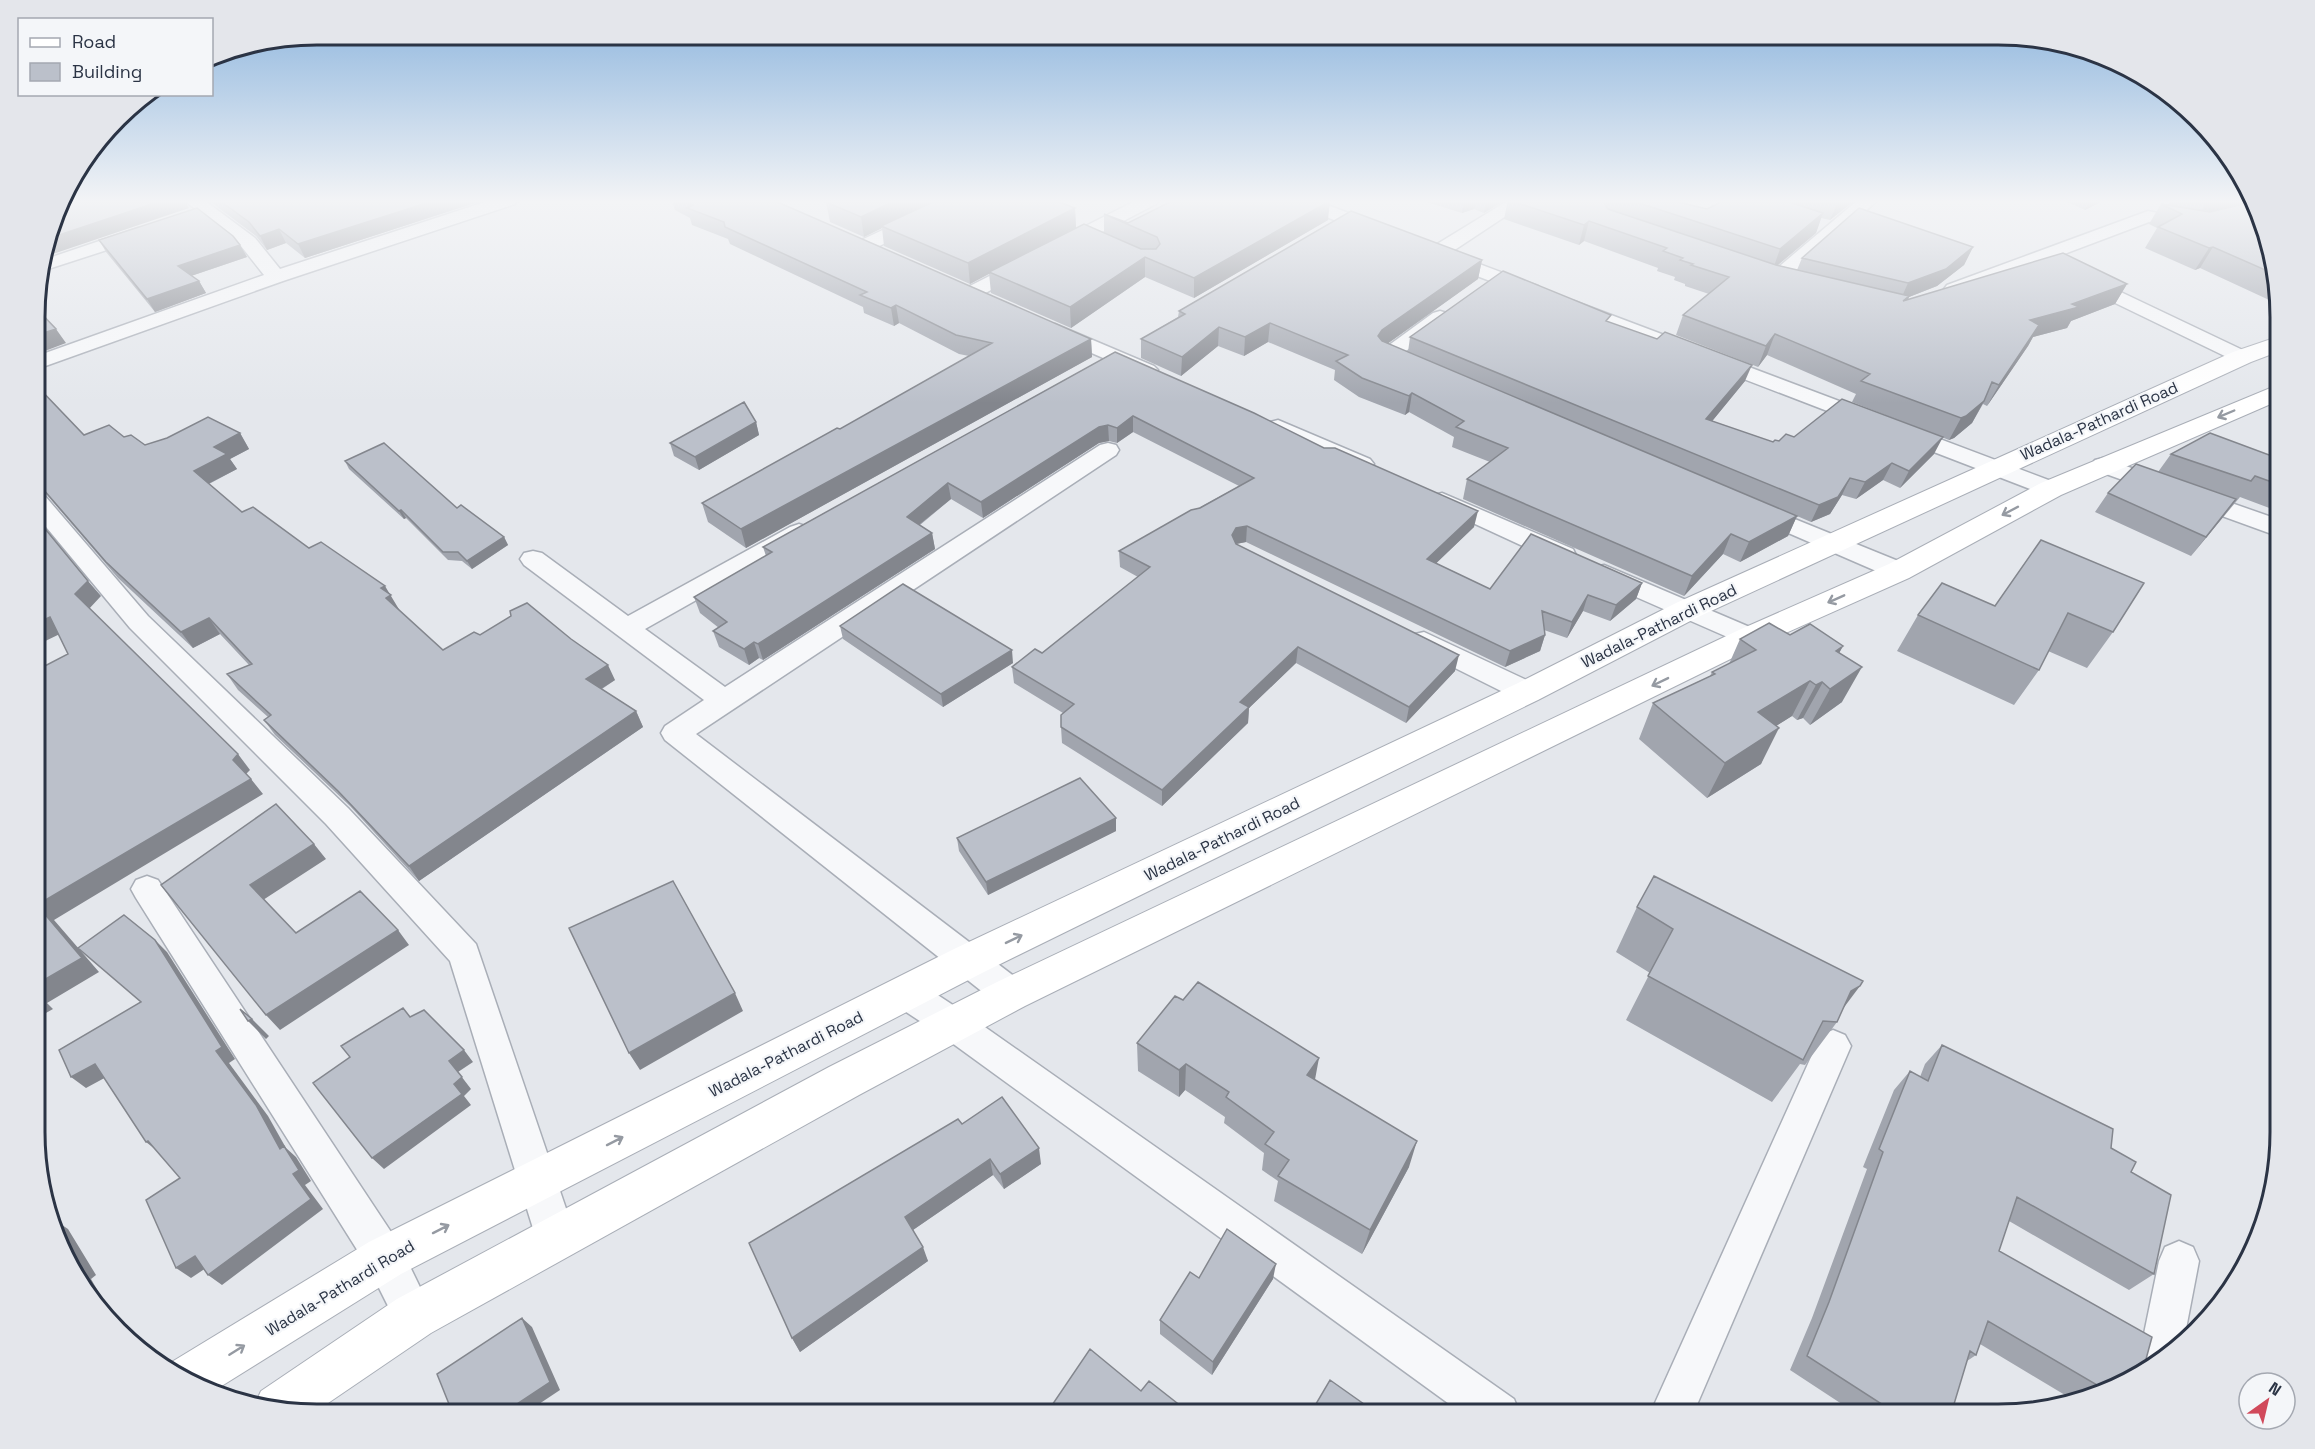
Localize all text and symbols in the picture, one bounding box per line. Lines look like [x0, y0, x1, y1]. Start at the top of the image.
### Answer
legend [18, 18, 213, 96]
text: Road [72, 30, 116, 53]
text: Building [72, 60, 142, 83]
street label: Wadala-Pathardi Road [2017, 377, 2181, 465]
one-way arrow [2217, 409, 2236, 420]
one-way arrow [2002, 505, 2019, 517]
street label: Wadala-Pathardi Road [1578, 579, 1740, 673]
one-way arrow [1828, 594, 1846, 605]
one-way arrow [1651, 677, 1669, 689]
street label: Wadala-Pathardi Road [1141, 792, 1303, 886]
one-way arrow [1004, 933, 1022, 945]
street label: Wadala-Pathardi Road [705, 1006, 867, 1102]
one-way arrow [606, 1135, 623, 1147]
one-way arrow [432, 1223, 449, 1235]
street label: Wadala-Pathardi Road [262, 1235, 418, 1341]
one-way arrow [228, 1343, 245, 1355]
north arrow [2237, 1371, 2297, 1431]
text: N [2265, 1377, 2285, 1401]

